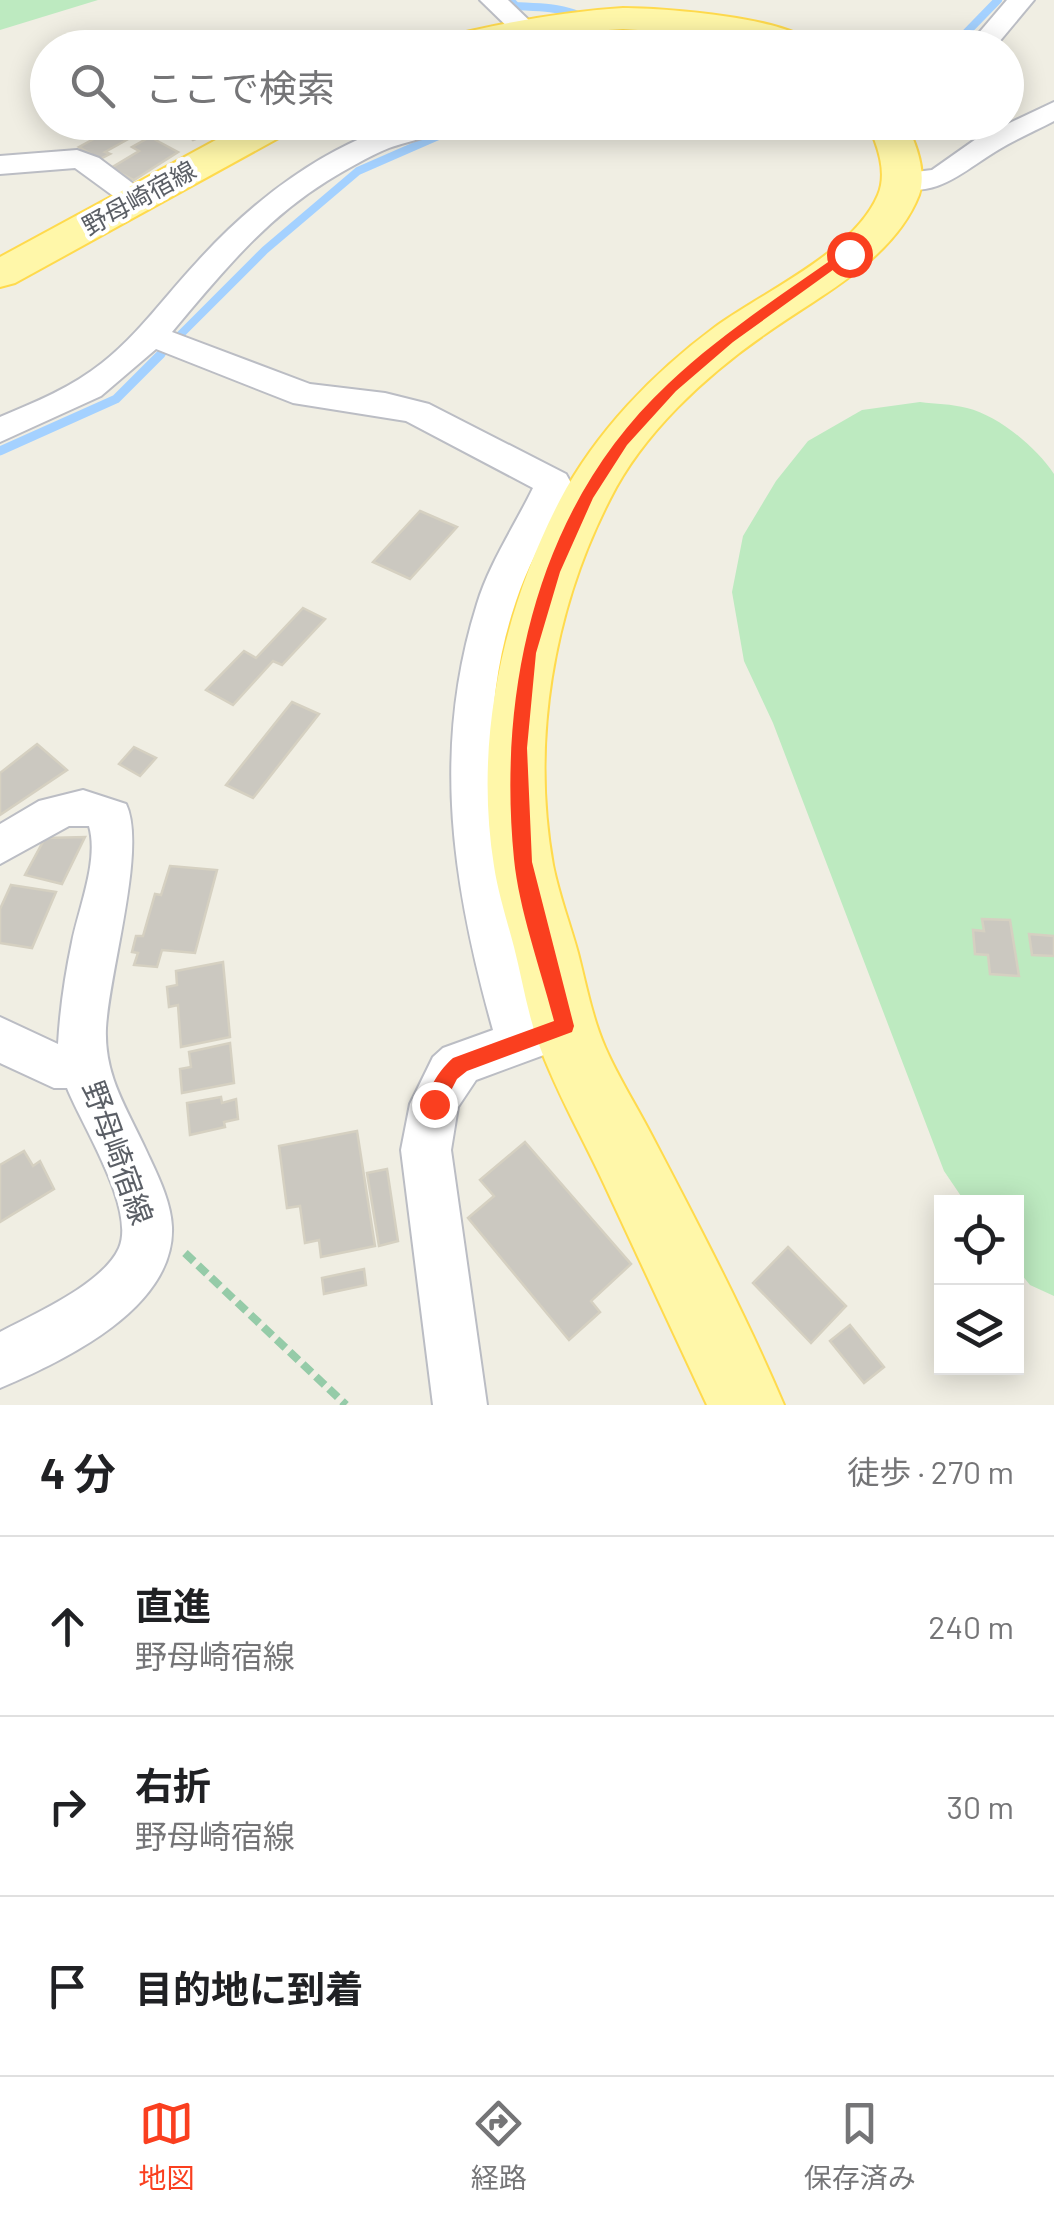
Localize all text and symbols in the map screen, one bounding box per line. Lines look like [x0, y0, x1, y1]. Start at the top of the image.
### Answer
search box [30, 30, 1024, 140]
icon: search [65, 58, 120, 113]
text: ここで検索 [145, 64, 335, 110]
street label: 野母崎宿線 [77, 154, 200, 241]
route start [827, 232, 873, 278]
street label: 野母崎宿線 [76, 1076, 161, 1229]
route end [412, 1082, 458, 1128]
map controls [934, 1195, 1024, 1375]
button: locate [934, 1195, 1024, 1285]
button: layers [934, 1285, 1024, 1375]
text: 4 分 [40, 1447, 116, 1497]
text: 徒歩 · 270 m [847, 1452, 1014, 1490]
text: 直進 [135, 1582, 211, 1628]
icon: ahead [40, 1599, 95, 1654]
text: 240 m [928, 1607, 1014, 1645]
text: 野母崎宿線 [135, 1636, 295, 1674]
text: 右折 [135, 1762, 211, 1808]
icon: right [40, 1779, 95, 1834]
text: 30 m [947, 1787, 1014, 1825]
text: 野母崎宿線 [135, 1816, 295, 1854]
icon: arrive [40, 1959, 95, 2014]
text: 目的地に到着 [135, 1965, 363, 2011]
tab: 地図 [138, 2096, 194, 2196]
tab: 経路 [471, 2096, 527, 2196]
tab: 保存済み [804, 2096, 916, 2196]

